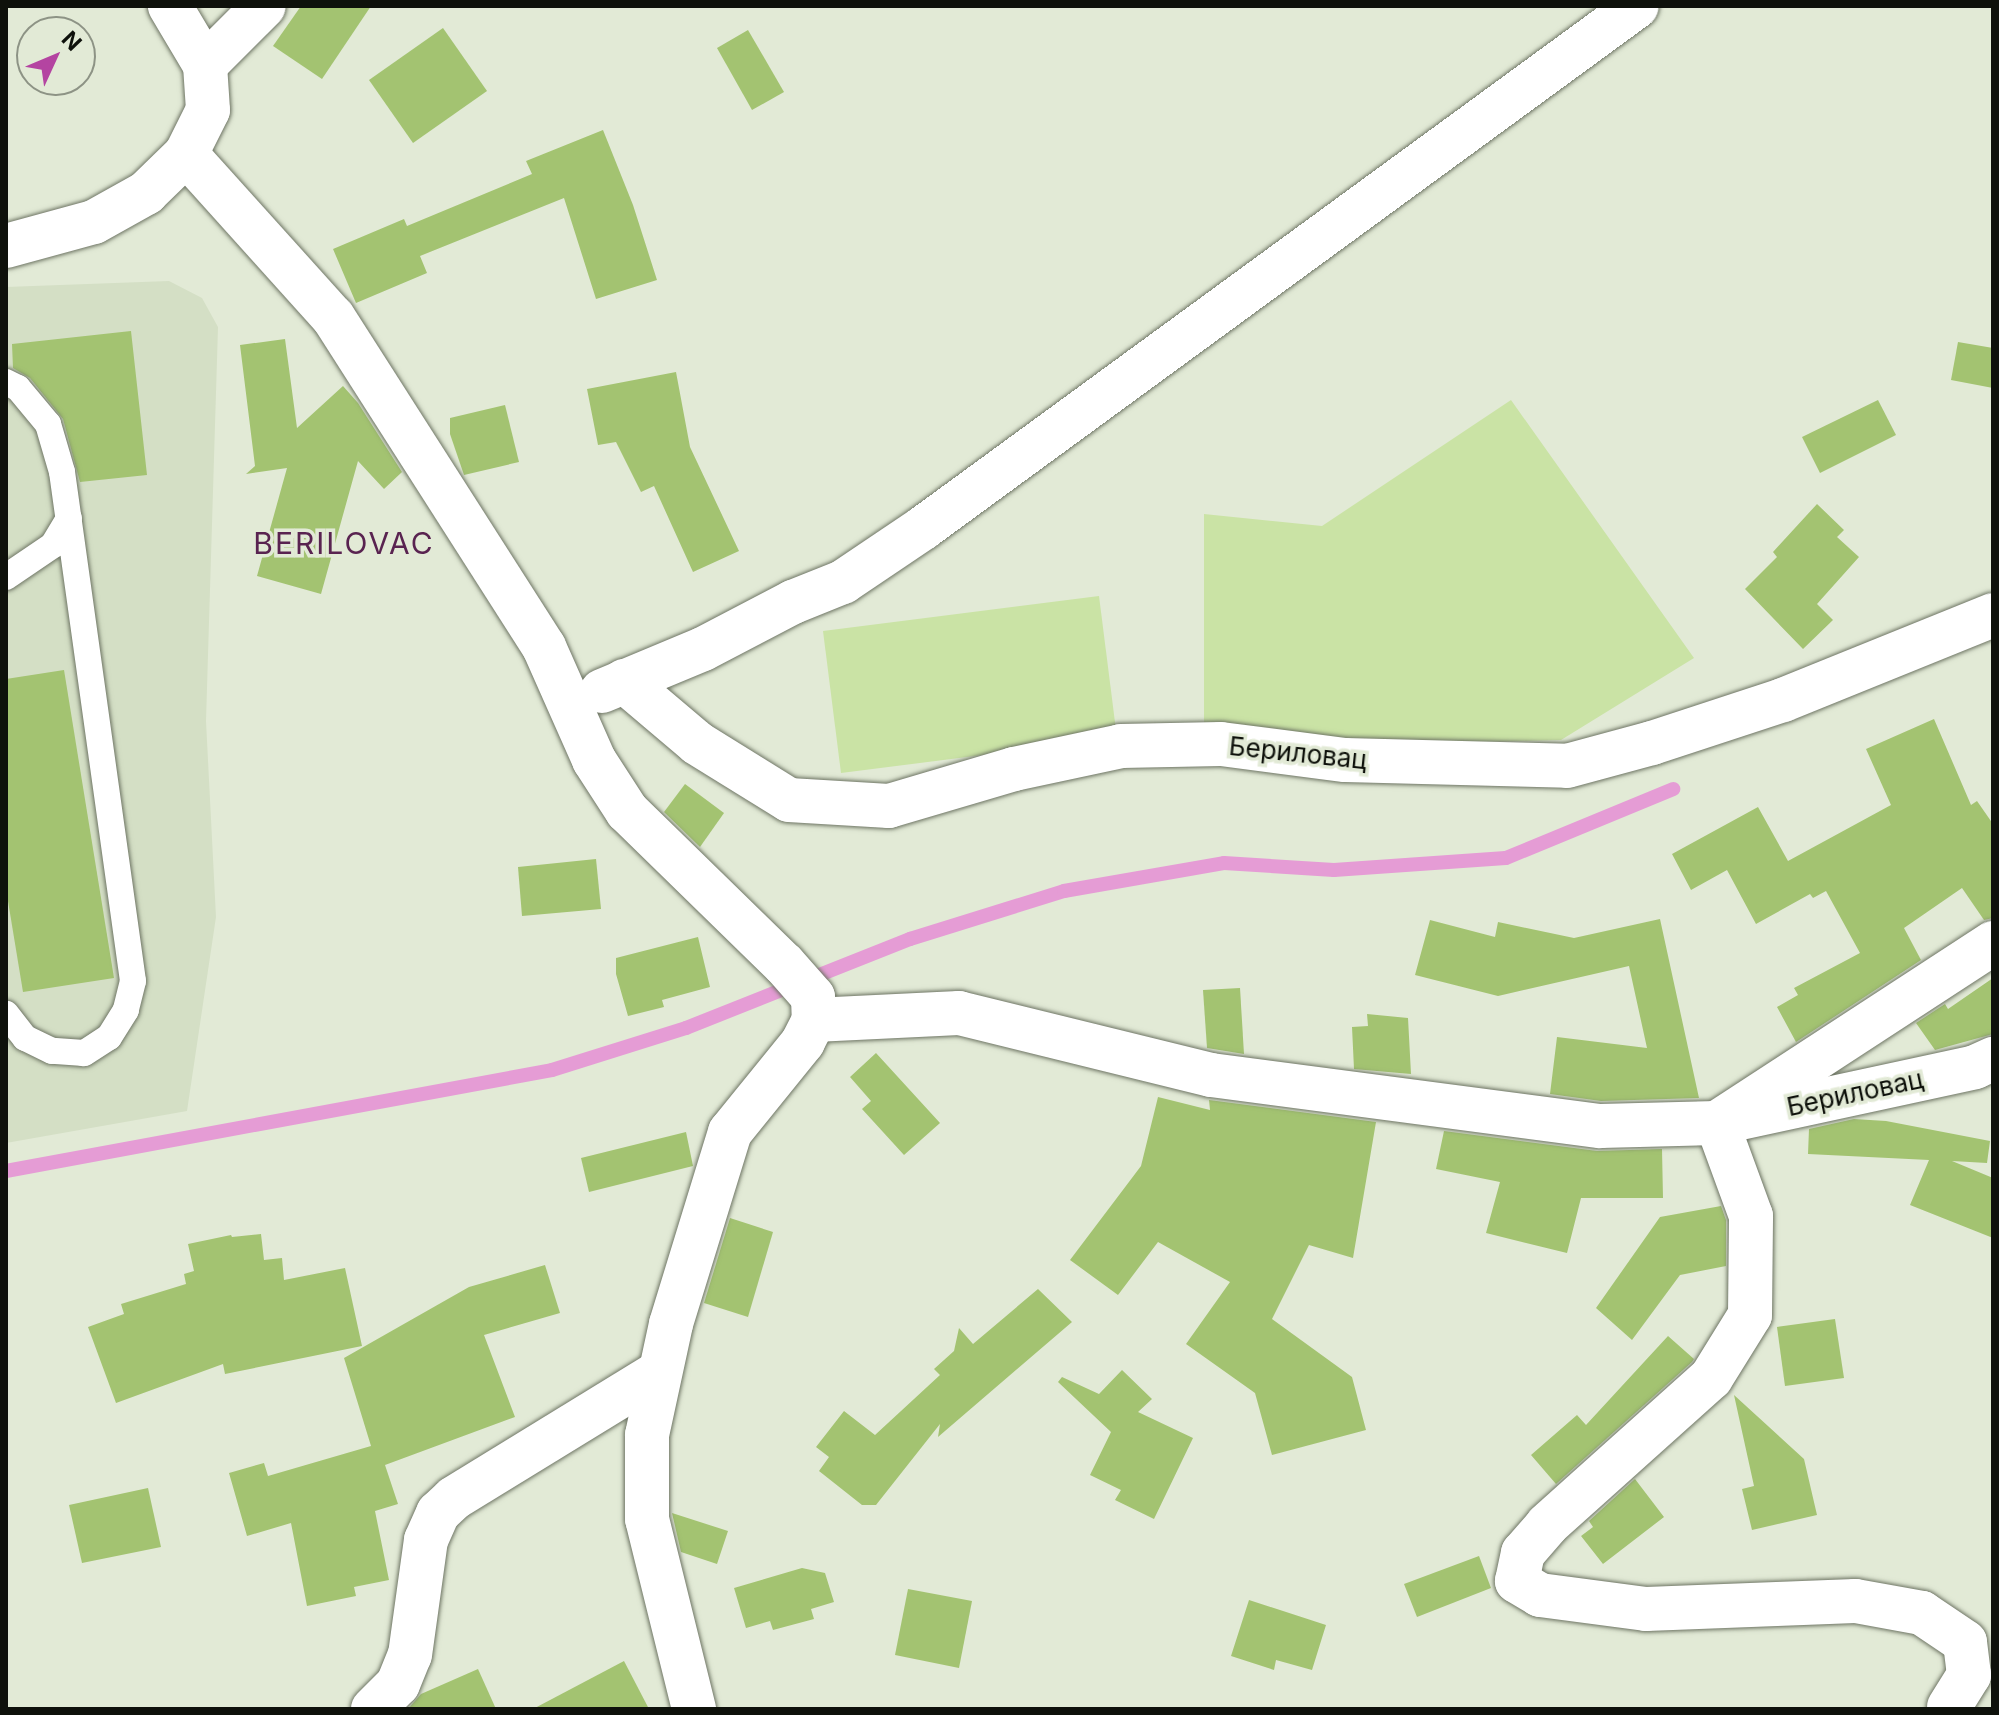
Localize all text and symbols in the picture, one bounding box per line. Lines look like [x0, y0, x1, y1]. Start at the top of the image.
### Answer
north arrow [16, 16, 96, 96]
text: N [57, 26, 87, 56]
district label: BERILOVAC [253, 525, 435, 561]
street label: Бериловац [1227, 730, 1369, 776]
street label: Бериловац [1784, 1063, 1926, 1123]

